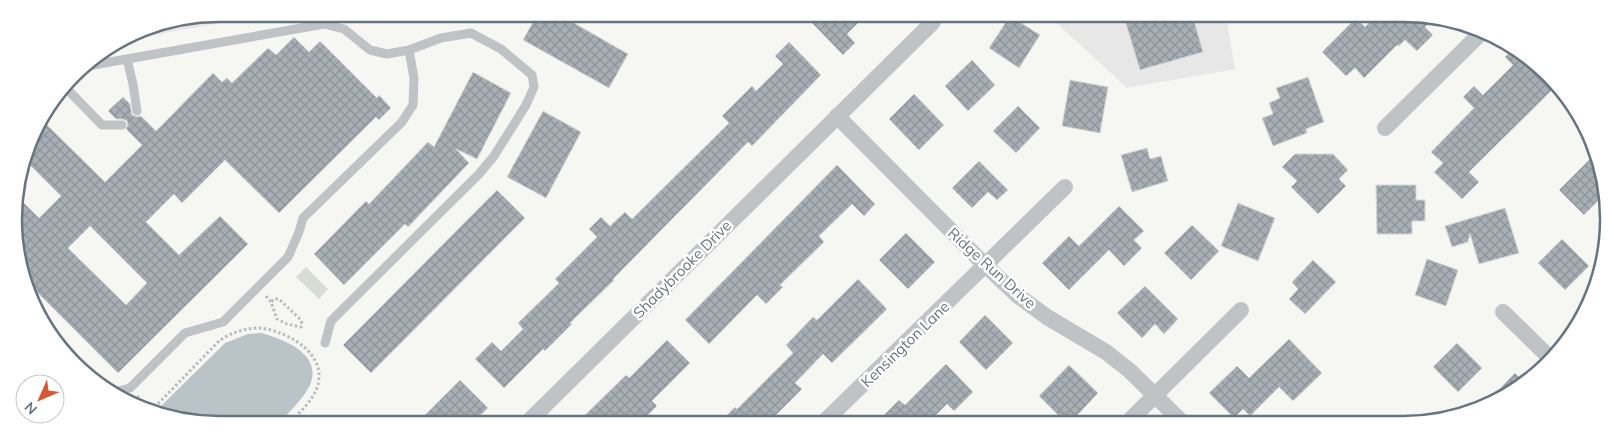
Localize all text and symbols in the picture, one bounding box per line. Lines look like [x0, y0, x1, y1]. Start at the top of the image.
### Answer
street label: Shadybrooke Drive [629, 216, 735, 322]
street label: Ridge Run Drive [944, 223, 1040, 313]
street label: Kensington Lane [857, 297, 953, 391]
north arrow [15, 374, 65, 424]
text: N [21, 398, 41, 418]

